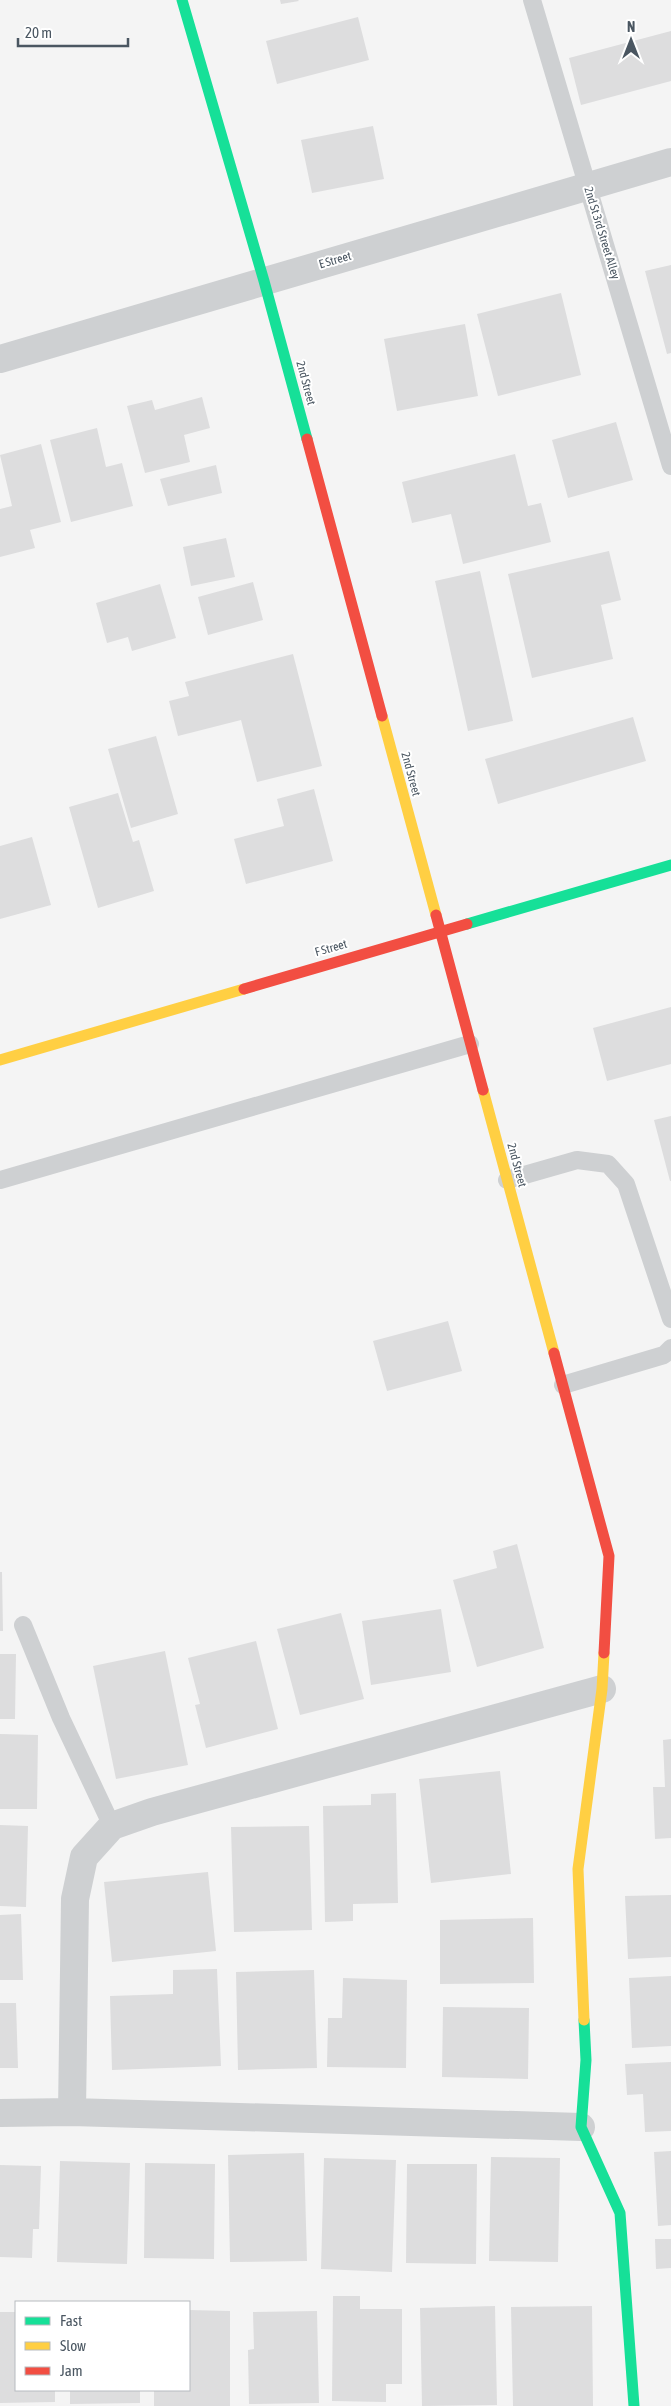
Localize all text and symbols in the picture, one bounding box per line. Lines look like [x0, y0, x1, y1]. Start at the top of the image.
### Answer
scale bar [18, 15, 128, 47]
north arrow [606, 15, 656, 65]
text: N [627, 19, 635, 35]
text: 20 m [25, 24, 52, 41]
street label: 2nd St 3rd Street Alley [581, 185, 623, 281]
street label: E Street [317, 249, 353, 271]
street label: 2nd Street [293, 359, 319, 407]
street label: 2nd Street [398, 750, 424, 798]
street label: F Street [313, 937, 349, 959]
street label: 2nd Street [504, 1141, 530, 1189]
legend [15, 2301, 190, 2391]
text: Fast [60, 2312, 82, 2329]
text: Slow [60, 2337, 86, 2354]
text: Jam [60, 2362, 83, 2379]

